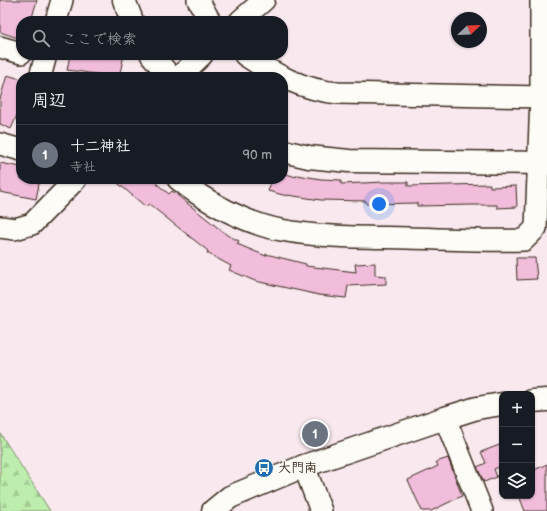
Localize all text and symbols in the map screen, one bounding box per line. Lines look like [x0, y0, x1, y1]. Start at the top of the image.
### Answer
north arrow [451, 12, 487, 48]
search box [16, 16, 288, 60]
icon: search [30, 27, 52, 49]
text: ここで検索 [62, 30, 137, 49]
text: 周辺 [32, 91, 66, 111]
text: 十二神社 [70, 137, 130, 156]
text: 1 [42, 147, 48, 163]
text: 90 m [243, 147, 272, 163]
text: 寺社 [70, 159, 96, 175]
your location [369, 194, 389, 214]
map controls [499, 391, 535, 499]
button: + [499, 391, 535, 427]
pin: 1 [302, 419, 328, 449]
button: − [499, 427, 535, 463]
bus stop icon: 大門南 [253, 457, 275, 479]
place label: 大門南 [278, 460, 317, 476]
button: layers [499, 463, 535, 499]

